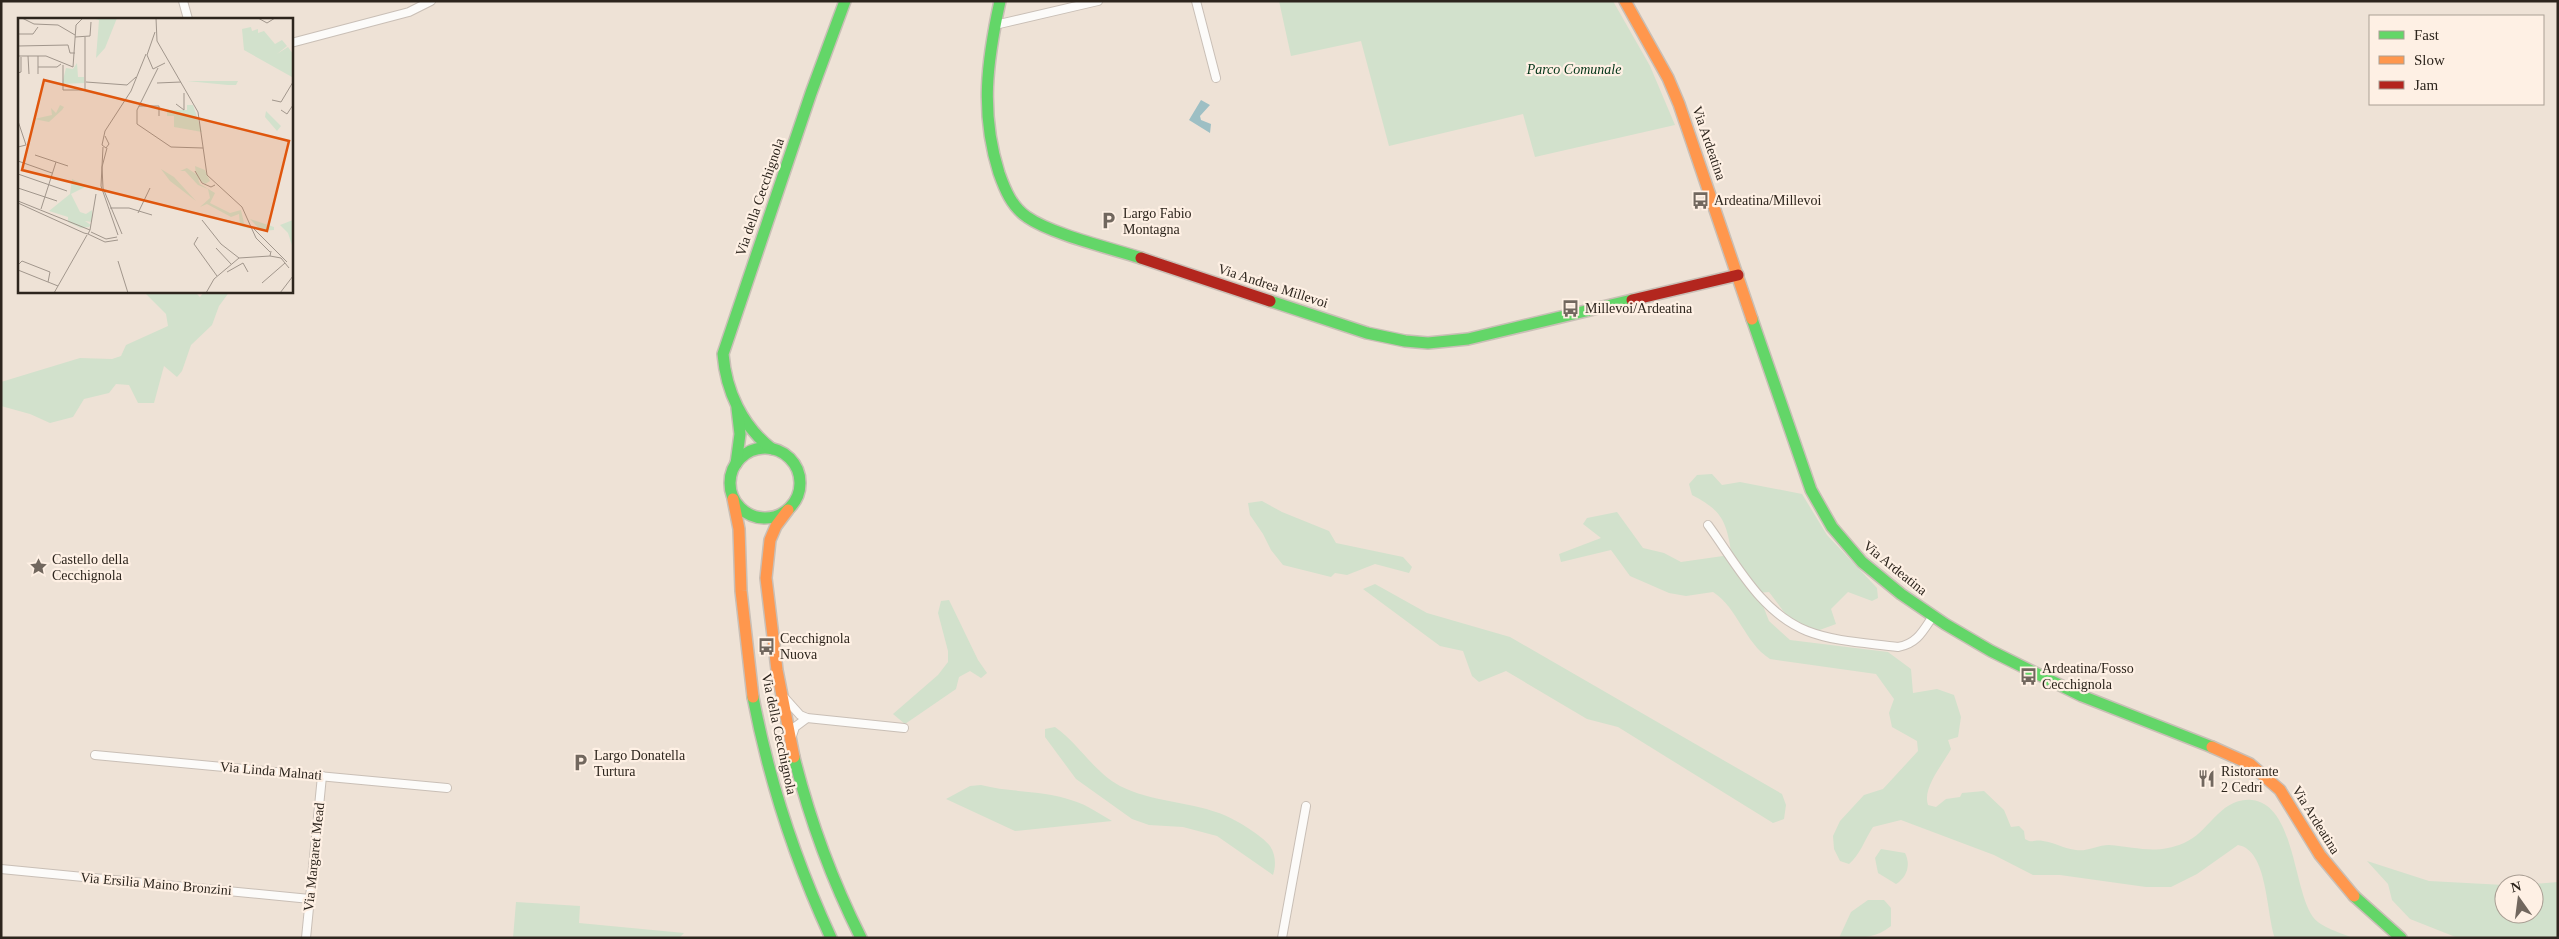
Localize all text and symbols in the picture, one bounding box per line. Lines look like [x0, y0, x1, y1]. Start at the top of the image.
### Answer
legend [2369, 15, 2544, 105]
inset map [18, 18, 292, 292]
text: Fast [2414, 27, 2440, 43]
text: Slow [2414, 52, 2445, 68]
park label: Parco Comunale [1526, 62, 1621, 77]
text: Jam [2414, 77, 2438, 93]
street label: Via Ardeatina [1689, 104, 1729, 183]
street label: Via della Cecchignola [733, 135, 787, 258]
bus stop icon: Ardeatina/Millevoi [1690, 190, 1710, 210]
place label: Ardeatina/Millevoi [1714, 193, 1821, 208]
place label: Largo Fabio Montagna [1123, 206, 1192, 237]
parking icon: Largo Fabio Montagna [1099, 211, 1119, 231]
street label: Via Andrea Millevoi [1216, 261, 1330, 311]
bus stop icon: Millevoi/Ardeatina [1561, 298, 1581, 318]
place label: Millevoi/Ardeatina [1585, 301, 1693, 316]
street label: Via Ardeatina [1860, 538, 1930, 599]
place label: Castello della Cecchignola [52, 552, 129, 583]
place icon: Castello della Cecchignola [28, 557, 48, 577]
place label: Cecchignola Nuova [780, 631, 851, 662]
bus stop icon: Cecchignola Nuova [756, 636, 776, 656]
place label: Ardeatina/Fosso Cecchignola [2042, 661, 2134, 692]
bus stop icon: Ardeatina/Fosso Cecchignola [2018, 666, 2038, 686]
street label: Via della Cecchignola [759, 672, 799, 797]
place label: Largo Donatella Turtura [594, 748, 686, 779]
parking icon: Largo Donatella Turtura [570, 753, 590, 773]
street label: Via Linda Malnati [219, 759, 323, 783]
place label: Ristorante 2 Cedri [2221, 764, 2279, 795]
restaurant icon: Ristorante 2 Cedri [2197, 769, 2217, 789]
street label: Via Ardeatina [2289, 783, 2343, 857]
street label: Via Margaret Mead [301, 802, 327, 912]
street label: Via Ersilia Maino Bronzini [80, 870, 232, 898]
north arrow [2494, 874, 2544, 924]
text: N [2509, 878, 2523, 895]

